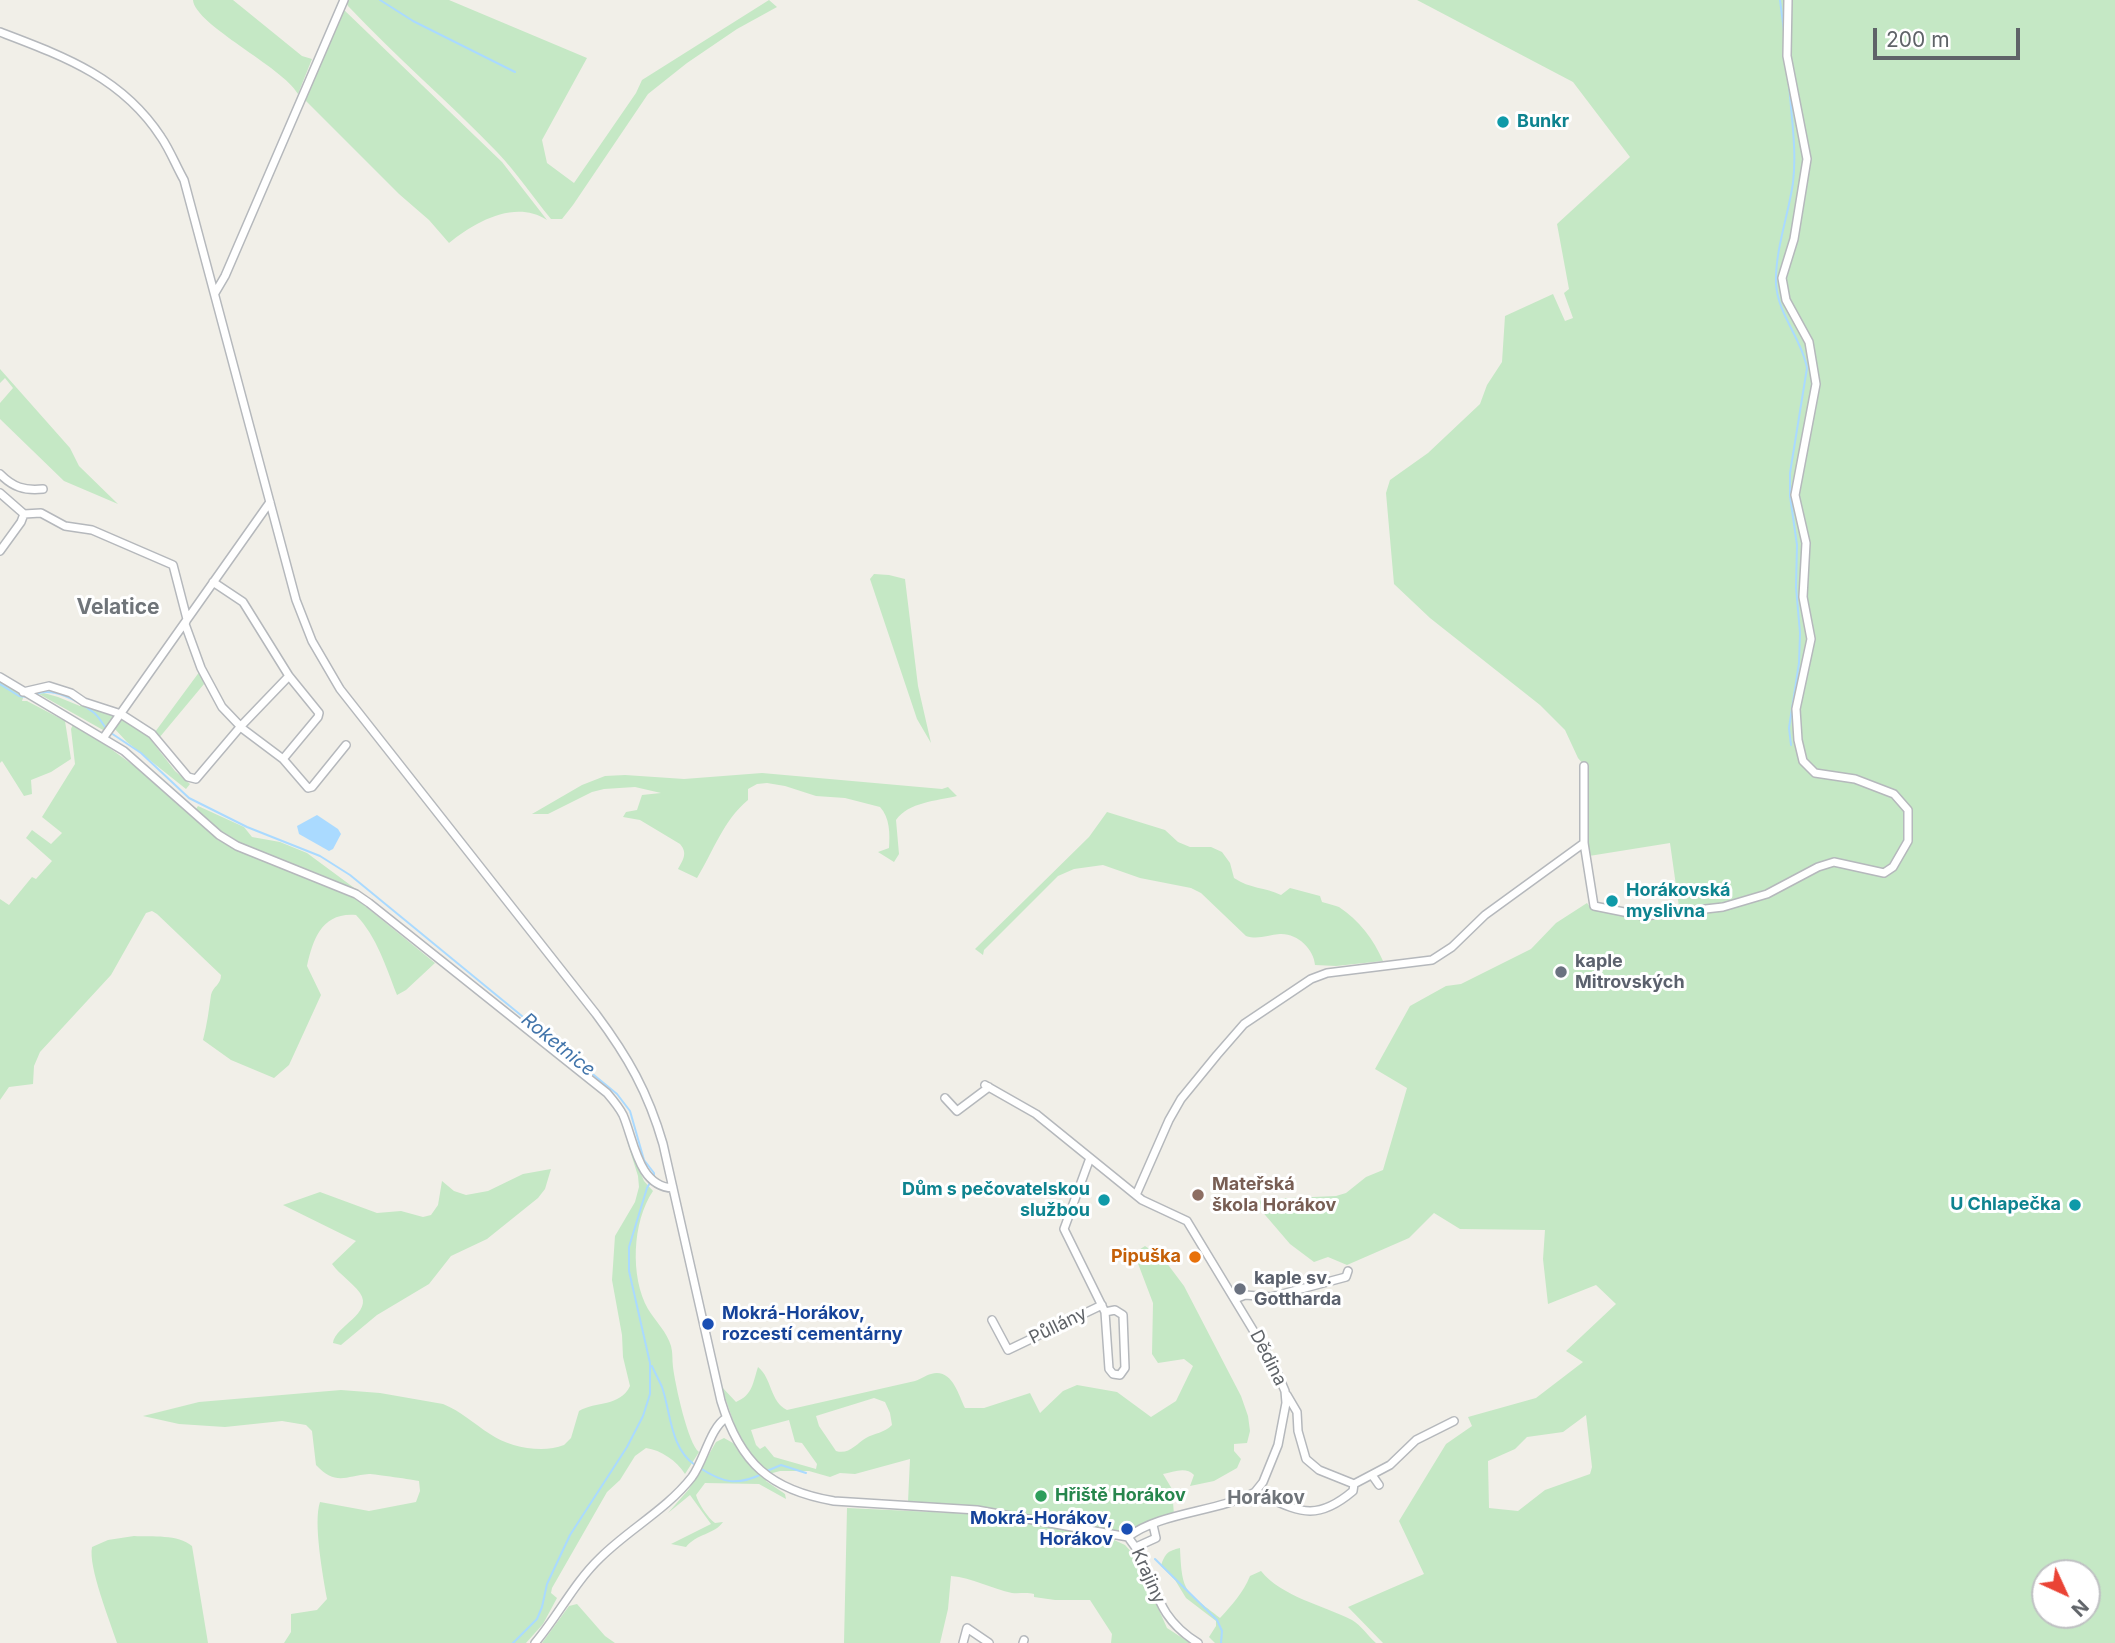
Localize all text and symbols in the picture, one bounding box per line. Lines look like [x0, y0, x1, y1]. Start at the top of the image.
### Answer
scale bar [1877, 14, 2024, 58]
text: 200 m [1886, 27, 1950, 52]
place label: Bunkr [1517, 111, 1569, 133]
marker: Bunkr [1495, 114, 1511, 130]
district label: Velatice [76, 595, 160, 621]
place label: Horákovská myslivna [1626, 880, 1731, 922]
marker: Horákovská myslivna [1604, 893, 1620, 909]
place label: kaple Mitrovských [1575, 951, 1685, 993]
marker: kaple Mitrovských [1553, 964, 1569, 980]
water label: Roketnice [517, 1008, 599, 1082]
place label: Mateřská škola Horákov [1212, 1174, 1336, 1216]
place label: Dům s pečovatelskou službou [902, 1179, 1090, 1222]
marker: Mateřská škola Horákov [1190, 1187, 1206, 1203]
marker: Dům s pečovatelskou službou [1096, 1192, 1112, 1208]
place label: U Chlapečka [1950, 1194, 2061, 1216]
marker: U Chlapečka [2067, 1197, 2083, 1213]
place label: Pipuška [1111, 1246, 1181, 1268]
marker: Pipuška [1187, 1249, 1203, 1265]
place label: kaple sv. Gottharda [1254, 1268, 1341, 1310]
marker: kaple sv. Gottharda [1232, 1281, 1248, 1297]
place label: Mokrá-Horákov, rozcestí cementárny [722, 1303, 903, 1346]
street label: Půllány [1026, 1303, 1090, 1349]
marker: Mokrá-Horákov, rozcestí cementárny [700, 1316, 716, 1332]
street label: Dědina [1245, 1327, 1291, 1389]
place label: Hřiště Horákov [1055, 1485, 1186, 1507]
district label: Horákov [1227, 1487, 1305, 1509]
marker: Hřiště Horákov [1033, 1488, 1049, 1504]
place label: Mokrá-Horákov, Horákov [970, 1508, 1113, 1550]
marker: Mokrá-Horákov, Horákov [1119, 1521, 1135, 1537]
street label: Krajiny [1126, 1545, 1170, 1607]
north arrow [2031, 1559, 2101, 1629]
text: N [2067, 1595, 2093, 1621]

